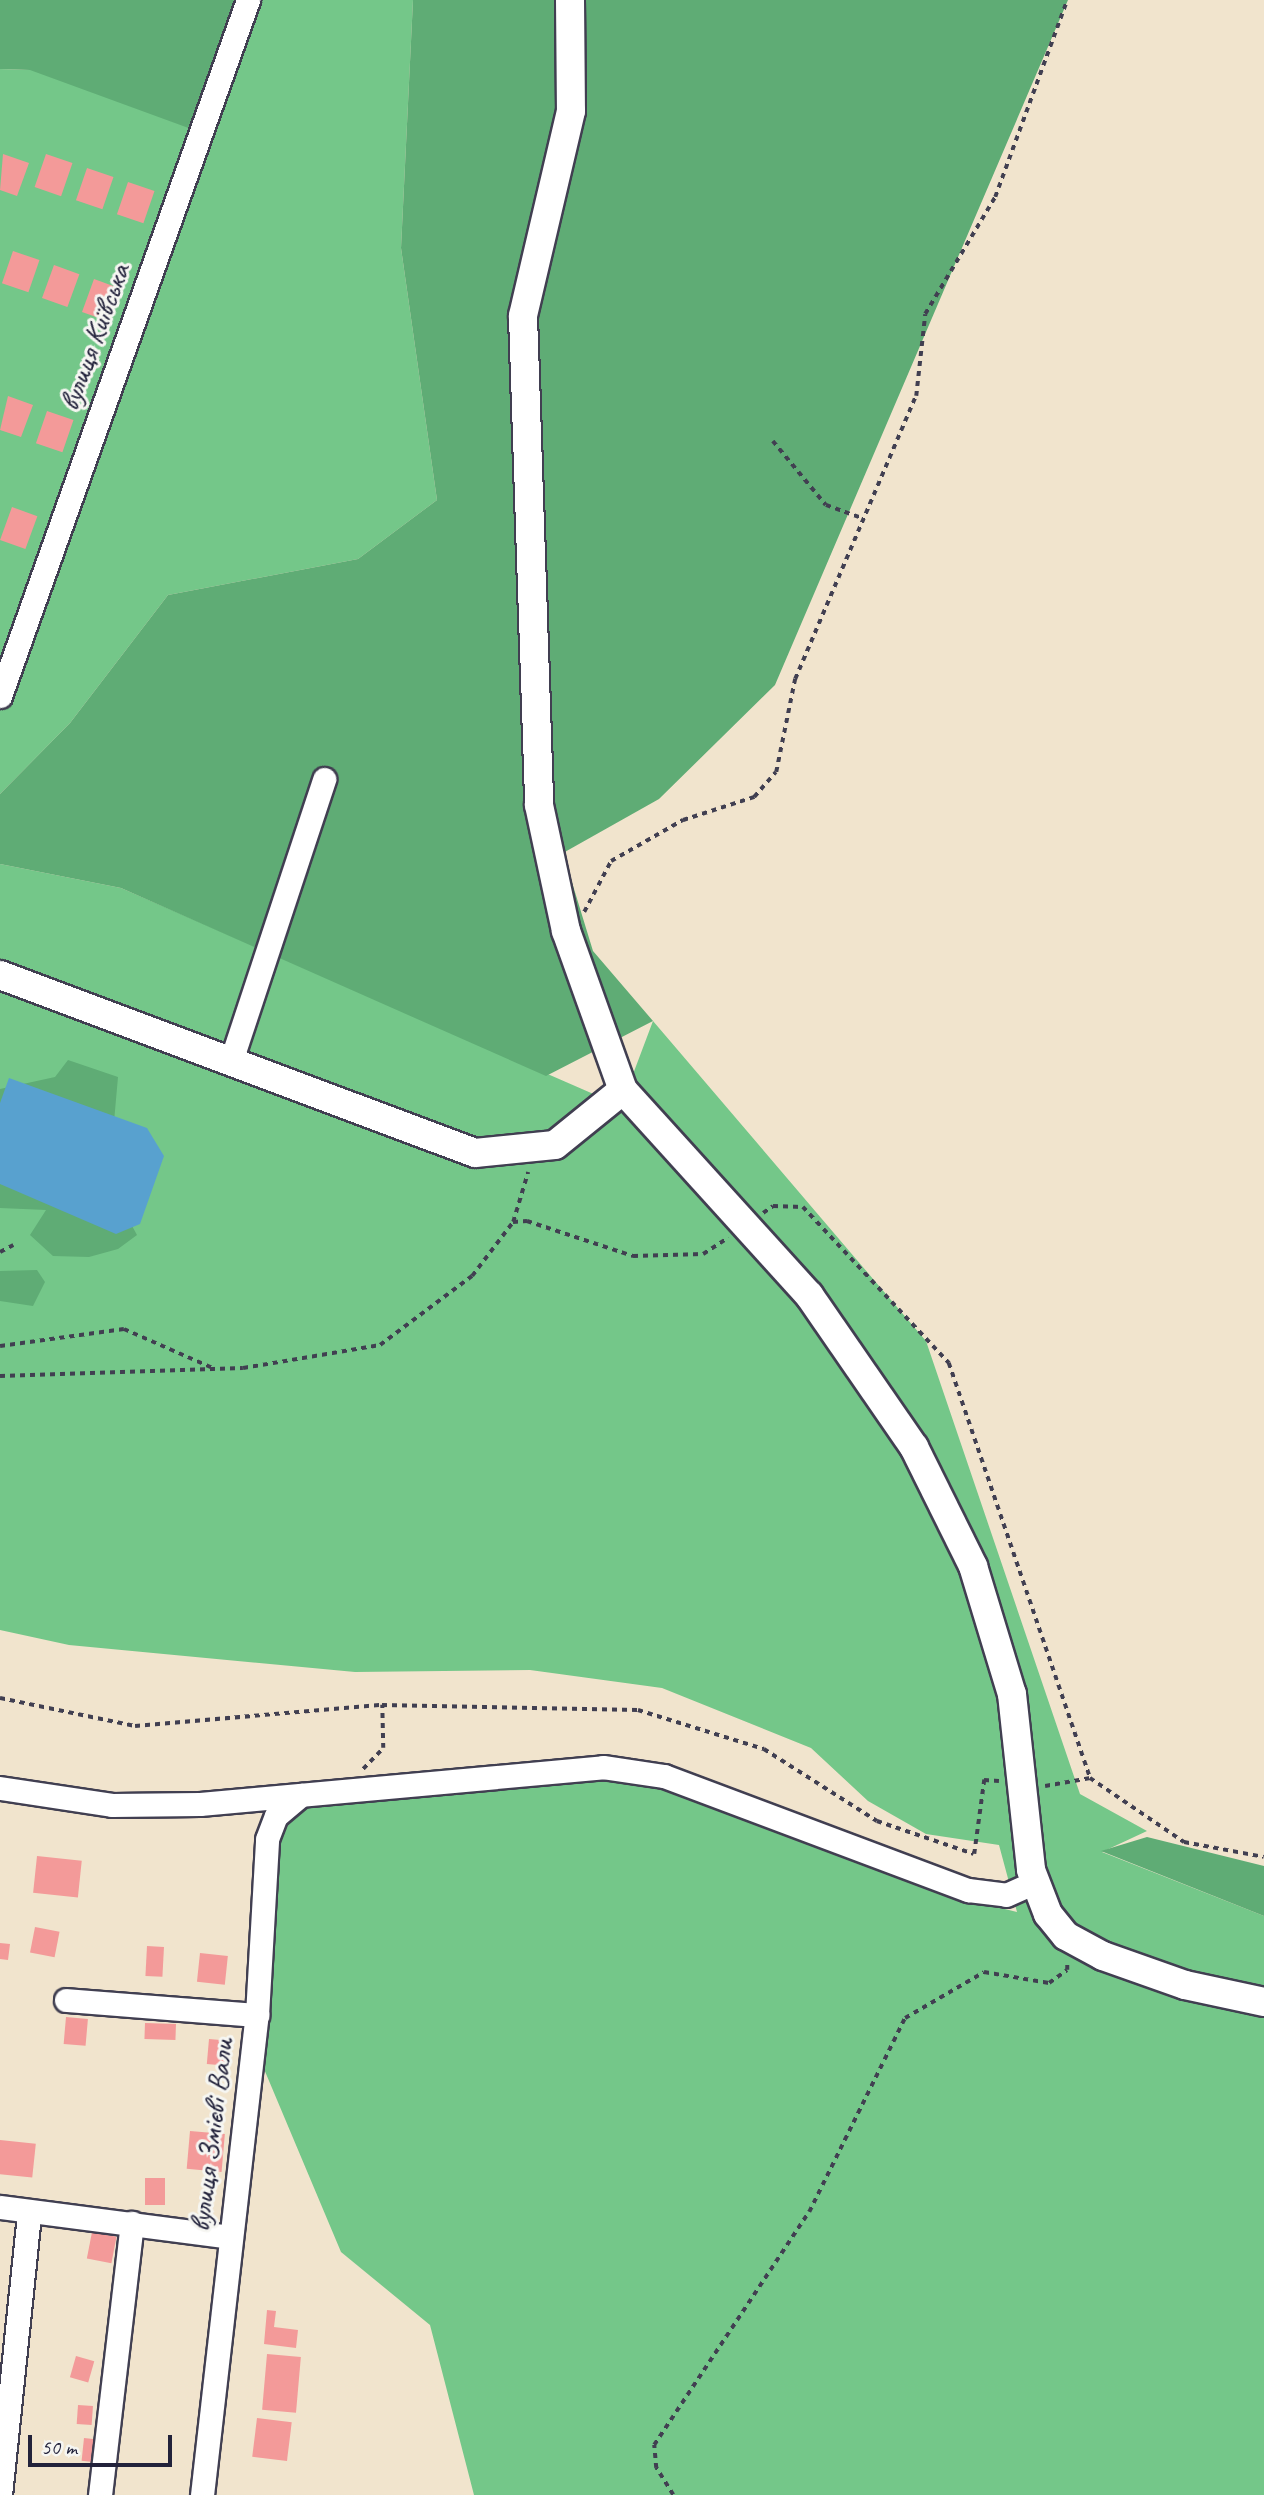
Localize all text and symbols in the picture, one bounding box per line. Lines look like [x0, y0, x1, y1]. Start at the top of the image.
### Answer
street label: вулиця Київська [51, 259, 137, 415]
street label: вулиця Змієві Вали [181, 2036, 241, 2234]
scale bar [32, 2422, 175, 2466]
text: 50 m [41, 2434, 77, 2460]

